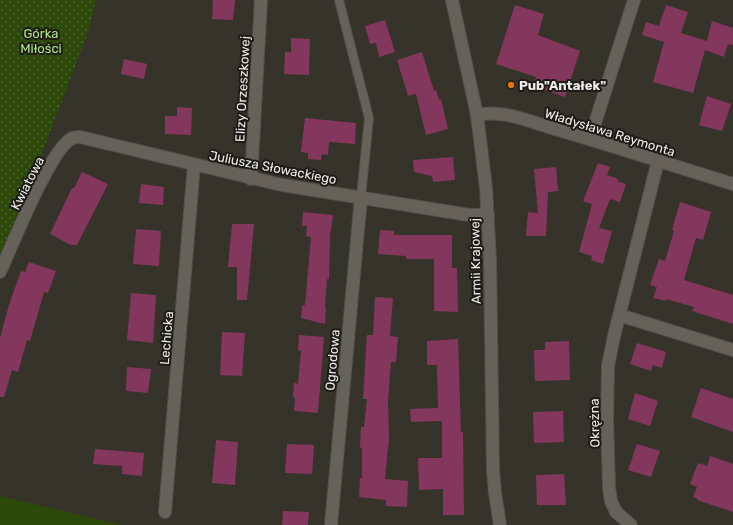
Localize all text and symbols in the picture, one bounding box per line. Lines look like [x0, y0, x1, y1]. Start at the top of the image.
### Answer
park label: Górka Miłości [20, 26, 62, 56]
street label: Elizy Orzeszkowej [232, 36, 253, 142]
place label: Pub"Antałek" [519, 78, 606, 93]
marker: Pub"Antałek" [506, 80, 516, 90]
street label: Władysława Reymonta [543, 105, 677, 159]
street label: Juliusza Słowackiego [208, 148, 338, 188]
street label: Kwiatowa [8, 154, 47, 212]
street label: Armii Krajowej [467, 218, 484, 304]
street label: Lechicka [157, 311, 176, 365]
street label: Ogrodowa [322, 329, 344, 391]
street label: Okrężna [587, 398, 602, 448]

